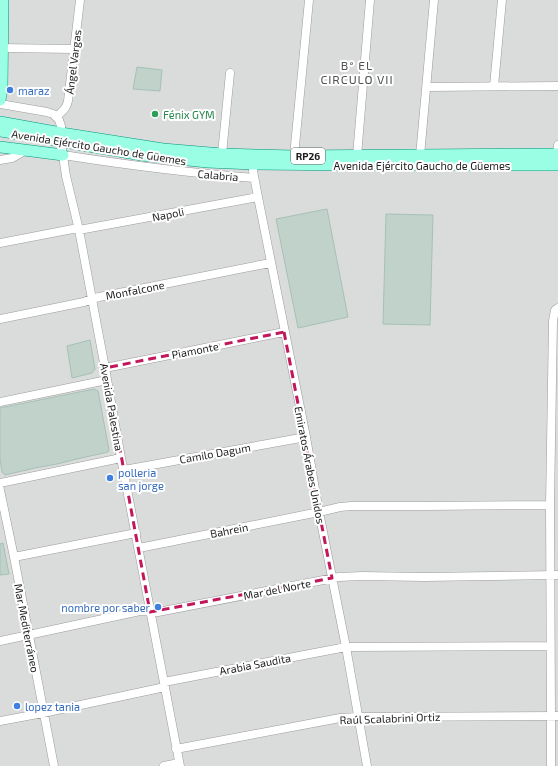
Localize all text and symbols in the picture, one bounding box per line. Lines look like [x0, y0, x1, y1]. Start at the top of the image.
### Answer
street label: Ángel Vargas [63, 29, 83, 95]
district label: B° EL CIRCULO VII [320, 58, 394, 86]
place label: maraz [18, 84, 50, 97]
marker: maraz [5, 85, 15, 95]
place label: Fénix GYM [163, 108, 215, 121]
marker: Fénix GYM [150, 109, 160, 119]
street label: Avenida Ejército Gaucho de Güemes [10, 127, 188, 168]
road number: RP26 [291, 148, 325, 164]
street label: Avenida Ejército Gaucho de Güemes [334, 159, 511, 173]
street label: Calabria [197, 167, 239, 183]
street label: Napoli [151, 205, 185, 223]
street label: Monfalcone [105, 278, 166, 302]
street label: Piamonte [170, 339, 220, 361]
street label: Avenida Palestina [98, 362, 126, 452]
street label: Emiratos Árabes Unidos [292, 405, 328, 525]
street label: Camilo Dagum [178, 440, 252, 466]
place label: polleria san jorge [118, 466, 164, 493]
marker: polleria san jorge [105, 473, 115, 483]
street label: Bahrein [209, 520, 249, 540]
street label: Mar del Norte [242, 576, 312, 602]
street label: Mar Mediterráneo [12, 582, 42, 674]
place label: nombre por saber [61, 601, 151, 614]
marker: nombre por saber [153, 602, 163, 612]
street label: Arabia Saudita [218, 651, 292, 677]
place label: lopez tania [25, 700, 80, 713]
marker: lopez tania [12, 701, 22, 711]
street label: Raúl Scalabrini Ortiz [339, 710, 441, 726]

